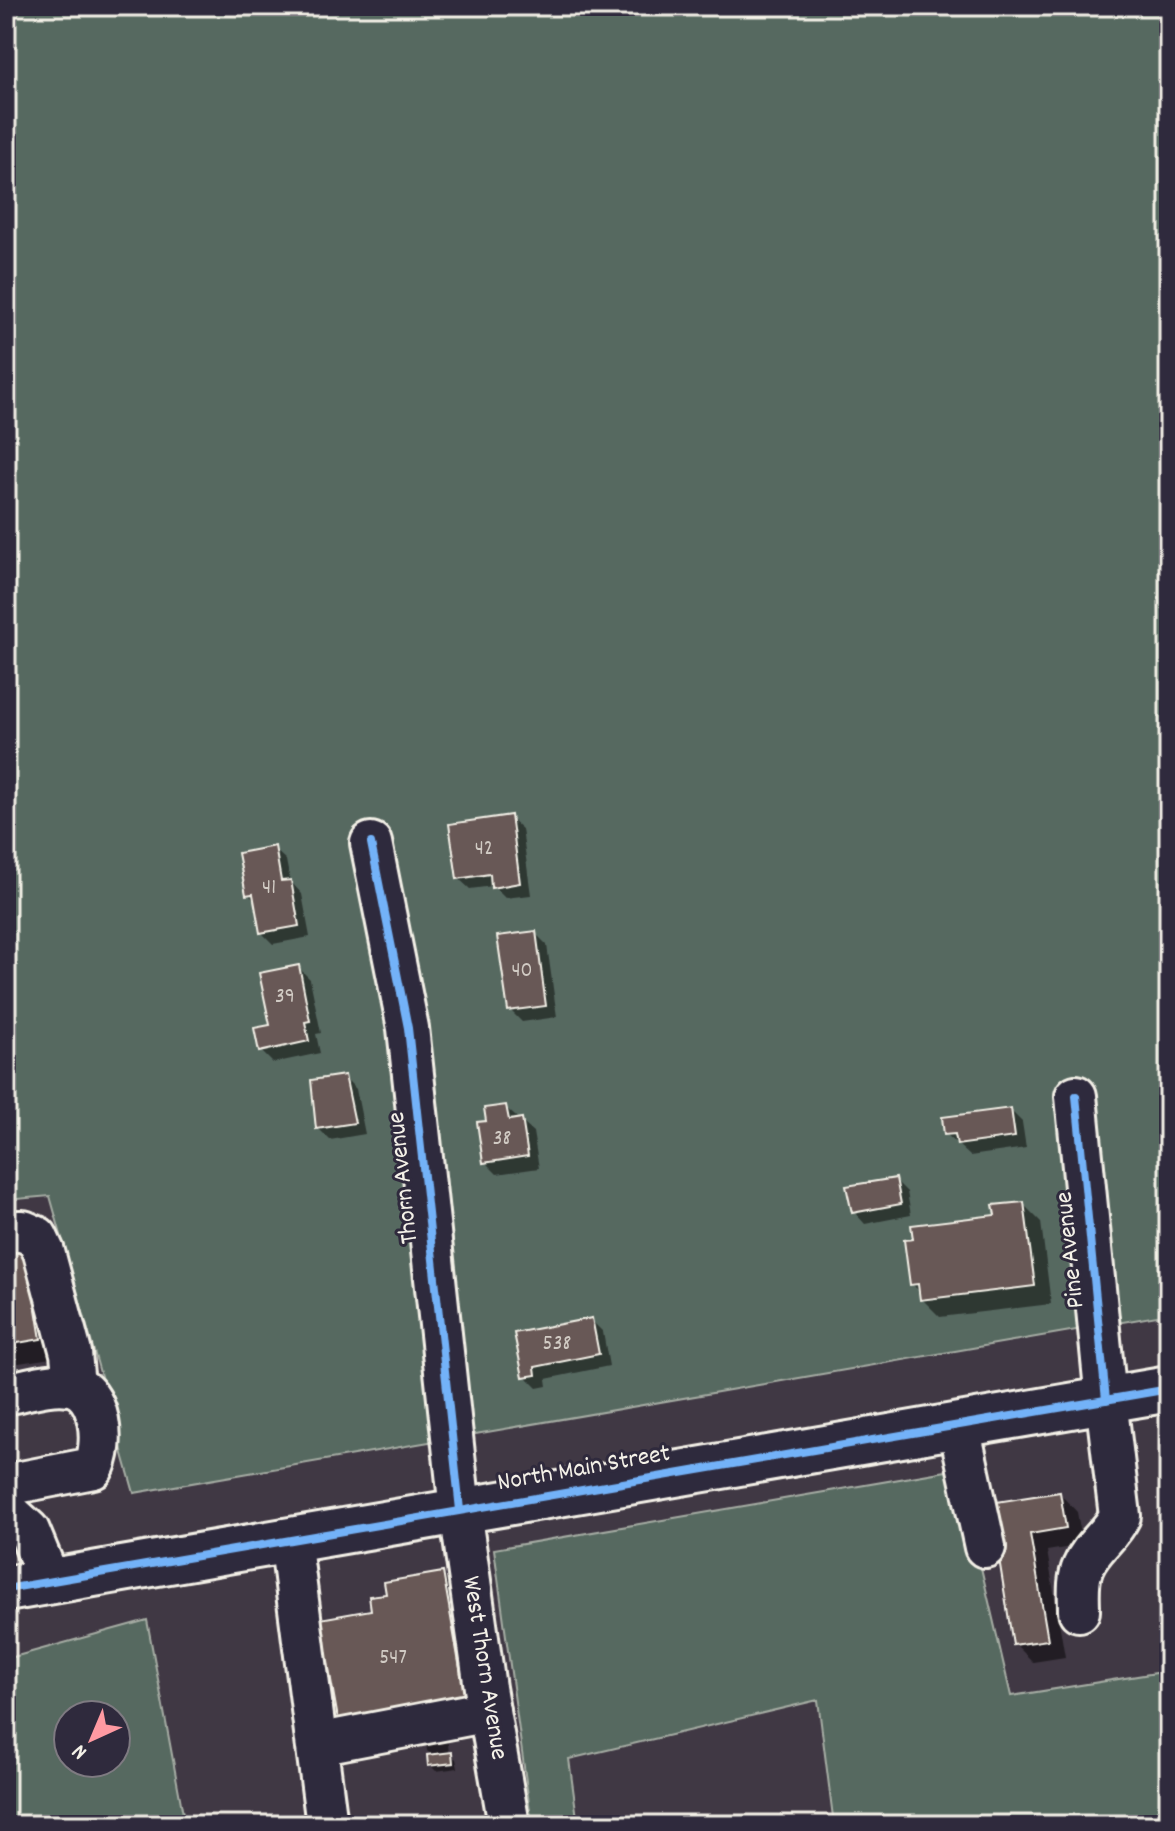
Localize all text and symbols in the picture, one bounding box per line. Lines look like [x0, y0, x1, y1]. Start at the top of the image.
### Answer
house number: 42 [475, 834, 493, 865]
house number: 41 [262, 873, 276, 904]
house number: 40 [511, 956, 533, 987]
house number: 39 [275, 982, 295, 1013]
street label: Thorn Avenue [379, 1110, 429, 1246]
house number: 38 [493, 1124, 511, 1155]
street label: Pine Avenue [1046, 1190, 1096, 1310]
house number: 538 [543, 1329, 571, 1360]
street label: North Main Street [495, 1436, 674, 1502]
street label: West Thorn Avenue [451, 1574, 517, 1762]
house number: 547 [379, 1643, 407, 1674]
north arrow [52, 1699, 132, 1779]
text: N [66, 1736, 95, 1766]

